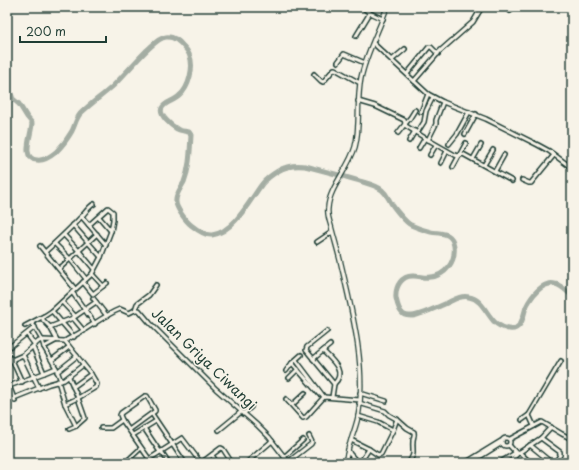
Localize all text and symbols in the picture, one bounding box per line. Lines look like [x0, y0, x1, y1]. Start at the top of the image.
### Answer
scale bar [20, 18, 106, 44]
text: 200 m [26, 22, 66, 40]
street label: Jalan Griya Ciwangi [147, 303, 262, 415]

